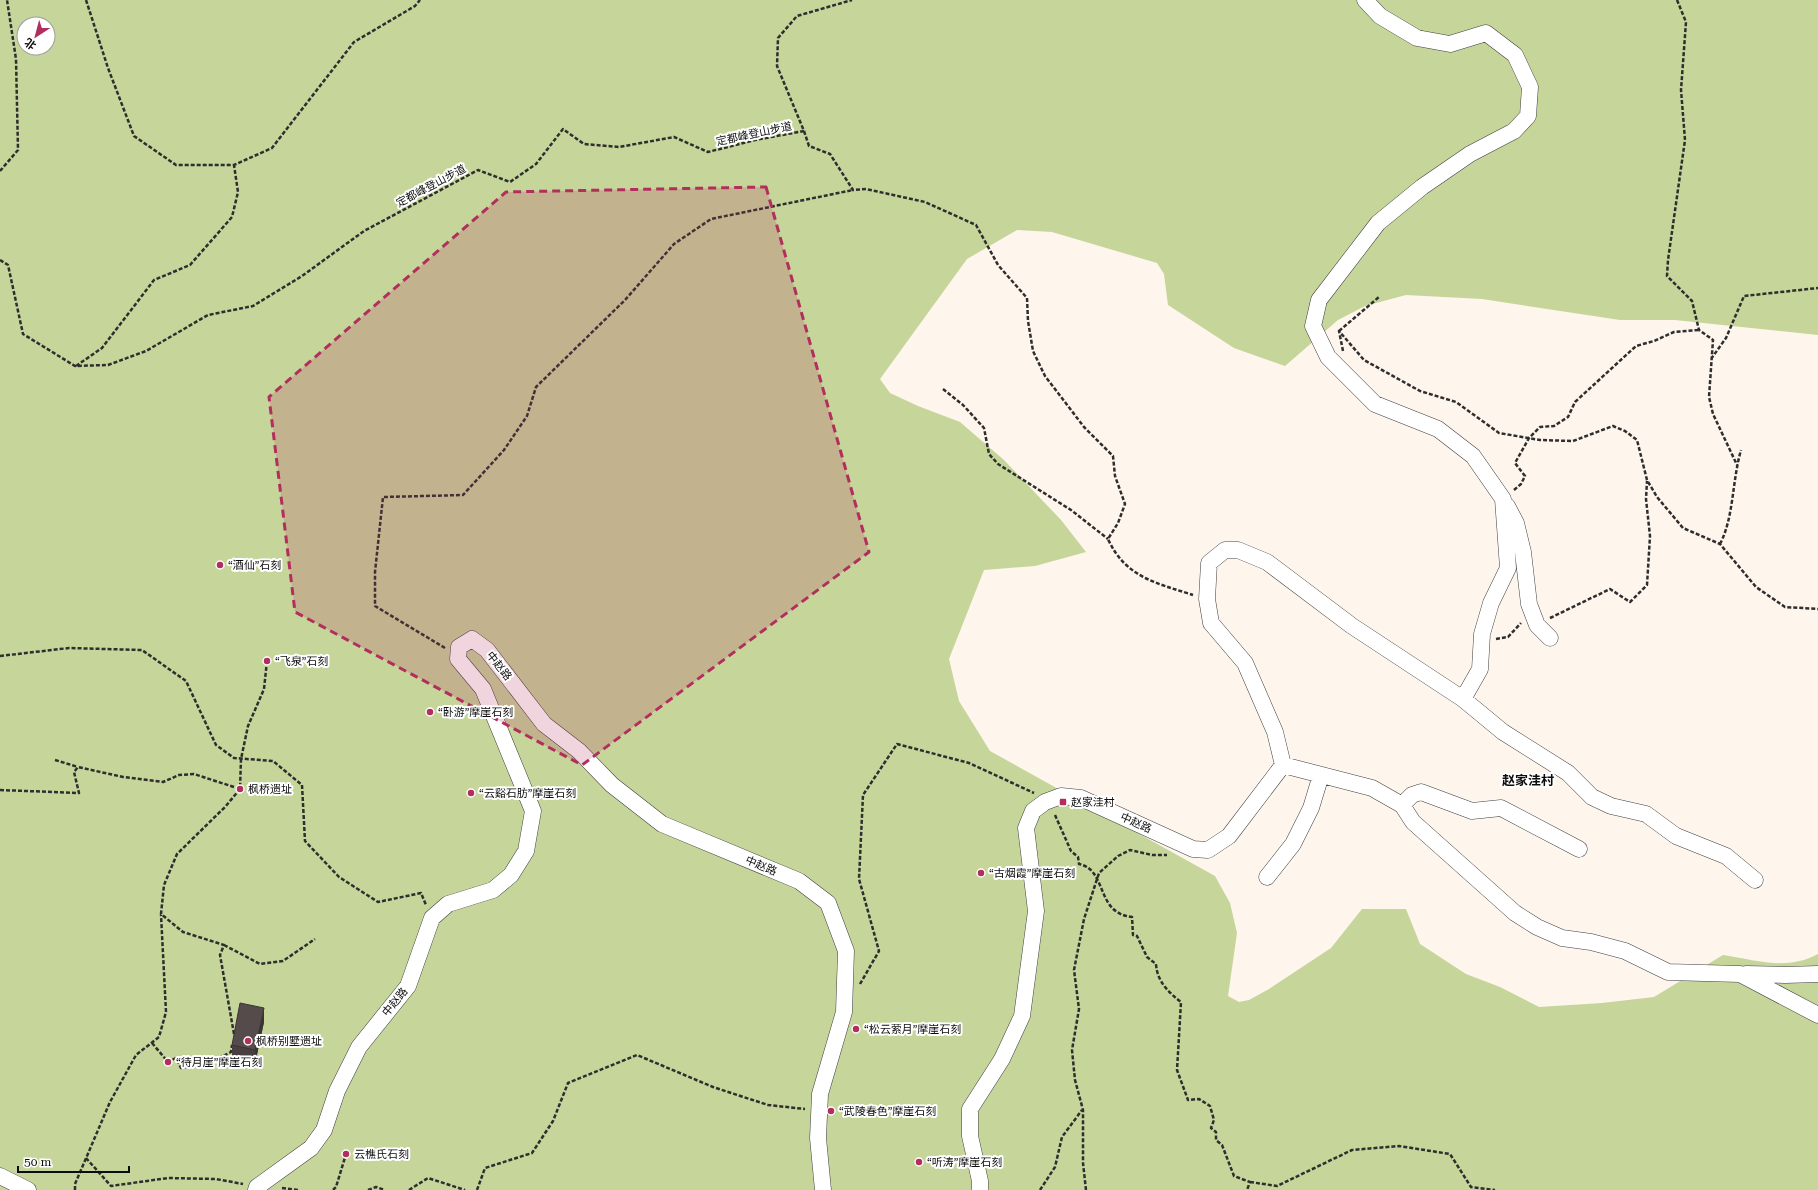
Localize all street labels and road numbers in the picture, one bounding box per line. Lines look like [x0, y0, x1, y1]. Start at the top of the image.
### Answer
street label: 定都峰登山步道 [715, 120, 793, 148]
street label: 定都峰登山步道 [394, 162, 468, 210]
street label: 中赵路 [484, 649, 514, 683]
street label: 中赵路 [1118, 810, 1154, 836]
street label: 中赵路 [743, 854, 779, 878]
street label: 中赵路 [380, 985, 410, 1019]

